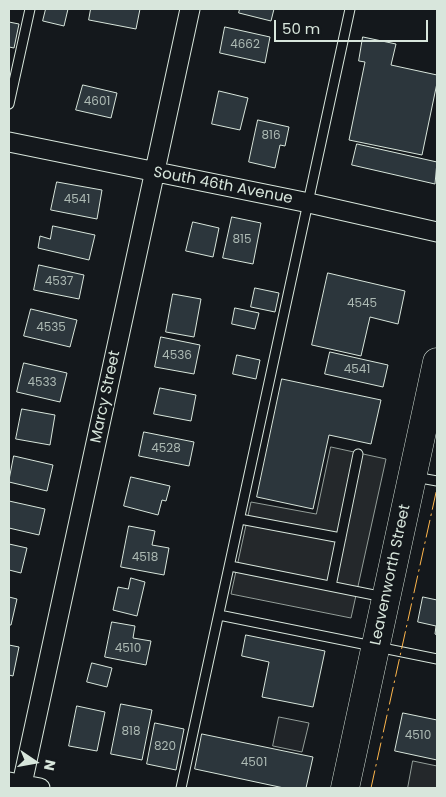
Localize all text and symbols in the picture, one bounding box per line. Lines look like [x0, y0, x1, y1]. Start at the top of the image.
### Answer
scale bar [276, 10, 430, 42]
text: 50 m [282, 18, 320, 39]
house number: 4662 [230, 38, 260, 52]
house number: 4601 [84, 95, 110, 109]
house number: 816 [261, 129, 281, 143]
street label: South 46th Avenue [152, 164, 294, 208]
house number: 4541 [64, 193, 90, 207]
house number: 815 [233, 233, 251, 247]
house number: 4537 [45, 275, 73, 289]
house number: 4545 [347, 297, 377, 311]
house number: 4535 [36, 321, 66, 335]
street label: Marcy Street [87, 349, 125, 445]
house number: 4536 [162, 349, 192, 363]
house number: 4541 [344, 363, 370, 377]
house number: 4533 [27, 376, 57, 390]
house number: 4528 [151, 442, 181, 456]
street label: Leavenworth Street [367, 503, 415, 647]
house number: 4518 [132, 551, 158, 565]
house number: 4510 [115, 642, 141, 656]
house number: 818 [122, 725, 140, 739]
house number: 4510 [405, 729, 431, 743]
north arrow [10, 737, 60, 787]
house number: 820 [154, 740, 176, 754]
house number: 4501 [241, 756, 267, 770]
text: N [39, 758, 61, 772]

